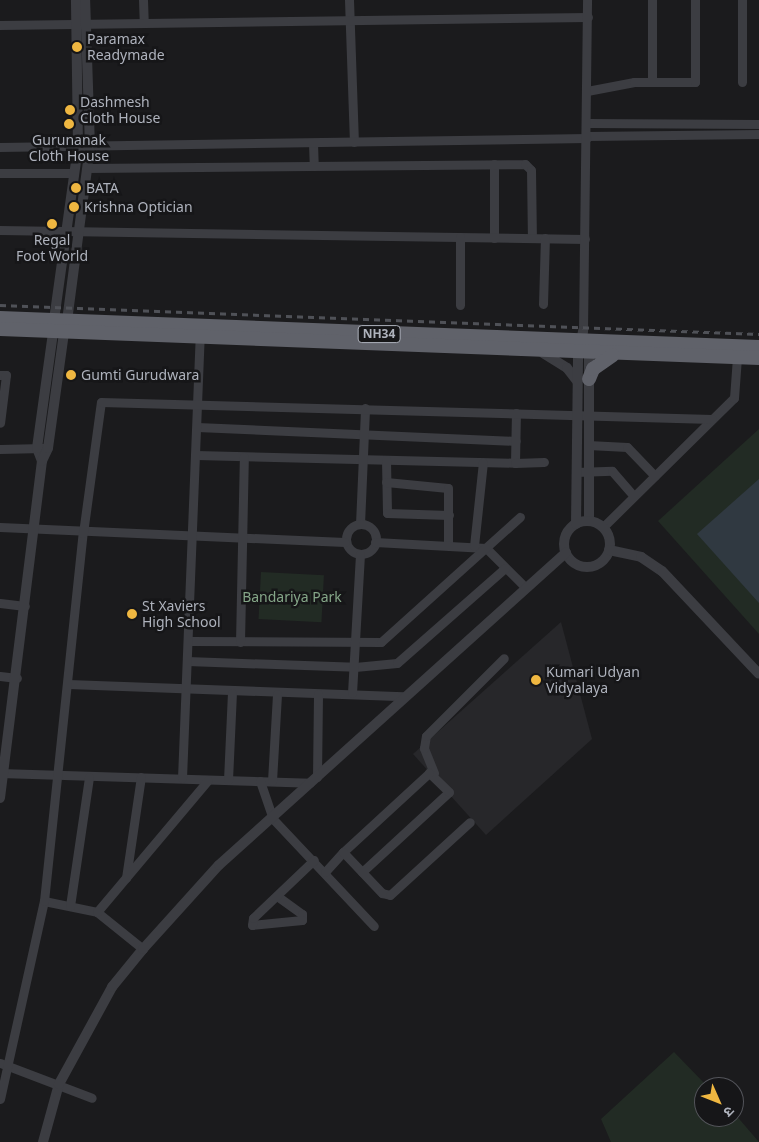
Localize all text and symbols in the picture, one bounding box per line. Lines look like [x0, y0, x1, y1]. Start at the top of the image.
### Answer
place label: Paramax Readymade [87, 31, 165, 64]
marker: Paramax Readymade [71, 41, 83, 53]
place label: Dashmesh Cloth House [80, 94, 160, 126]
marker: Dashmesh Cloth House [64, 104, 76, 116]
marker: Gurunanak Cloth House [63, 118, 75, 130]
place label: Gurunanak Cloth House [29, 132, 109, 164]
place label: BATA [86, 180, 119, 196]
marker: BATA [70, 182, 82, 194]
place label: Krishna Optician [84, 199, 193, 215]
marker: Krishna Optician [68, 201, 80, 213]
marker: Regal Foot World [46, 218, 58, 230]
place label: Regal Foot World [16, 232, 88, 264]
road number: NH34 [356, 324, 402, 344]
place label: Gumti Gurudwara [81, 367, 199, 383]
marker: Gumti Gurudwara [65, 369, 77, 381]
park label: Bandariya Park [242, 589, 342, 605]
place label: St Xaviers High School [142, 598, 220, 630]
marker: St Xaviers High School [126, 608, 138, 620]
place label: Kumari Udyan Vidyalaya [546, 664, 640, 696]
marker: Kumari Udyan Vidyalaya [530, 674, 542, 686]
north arrow [694, 1077, 744, 1127]
text: उ [720, 1103, 739, 1122]

